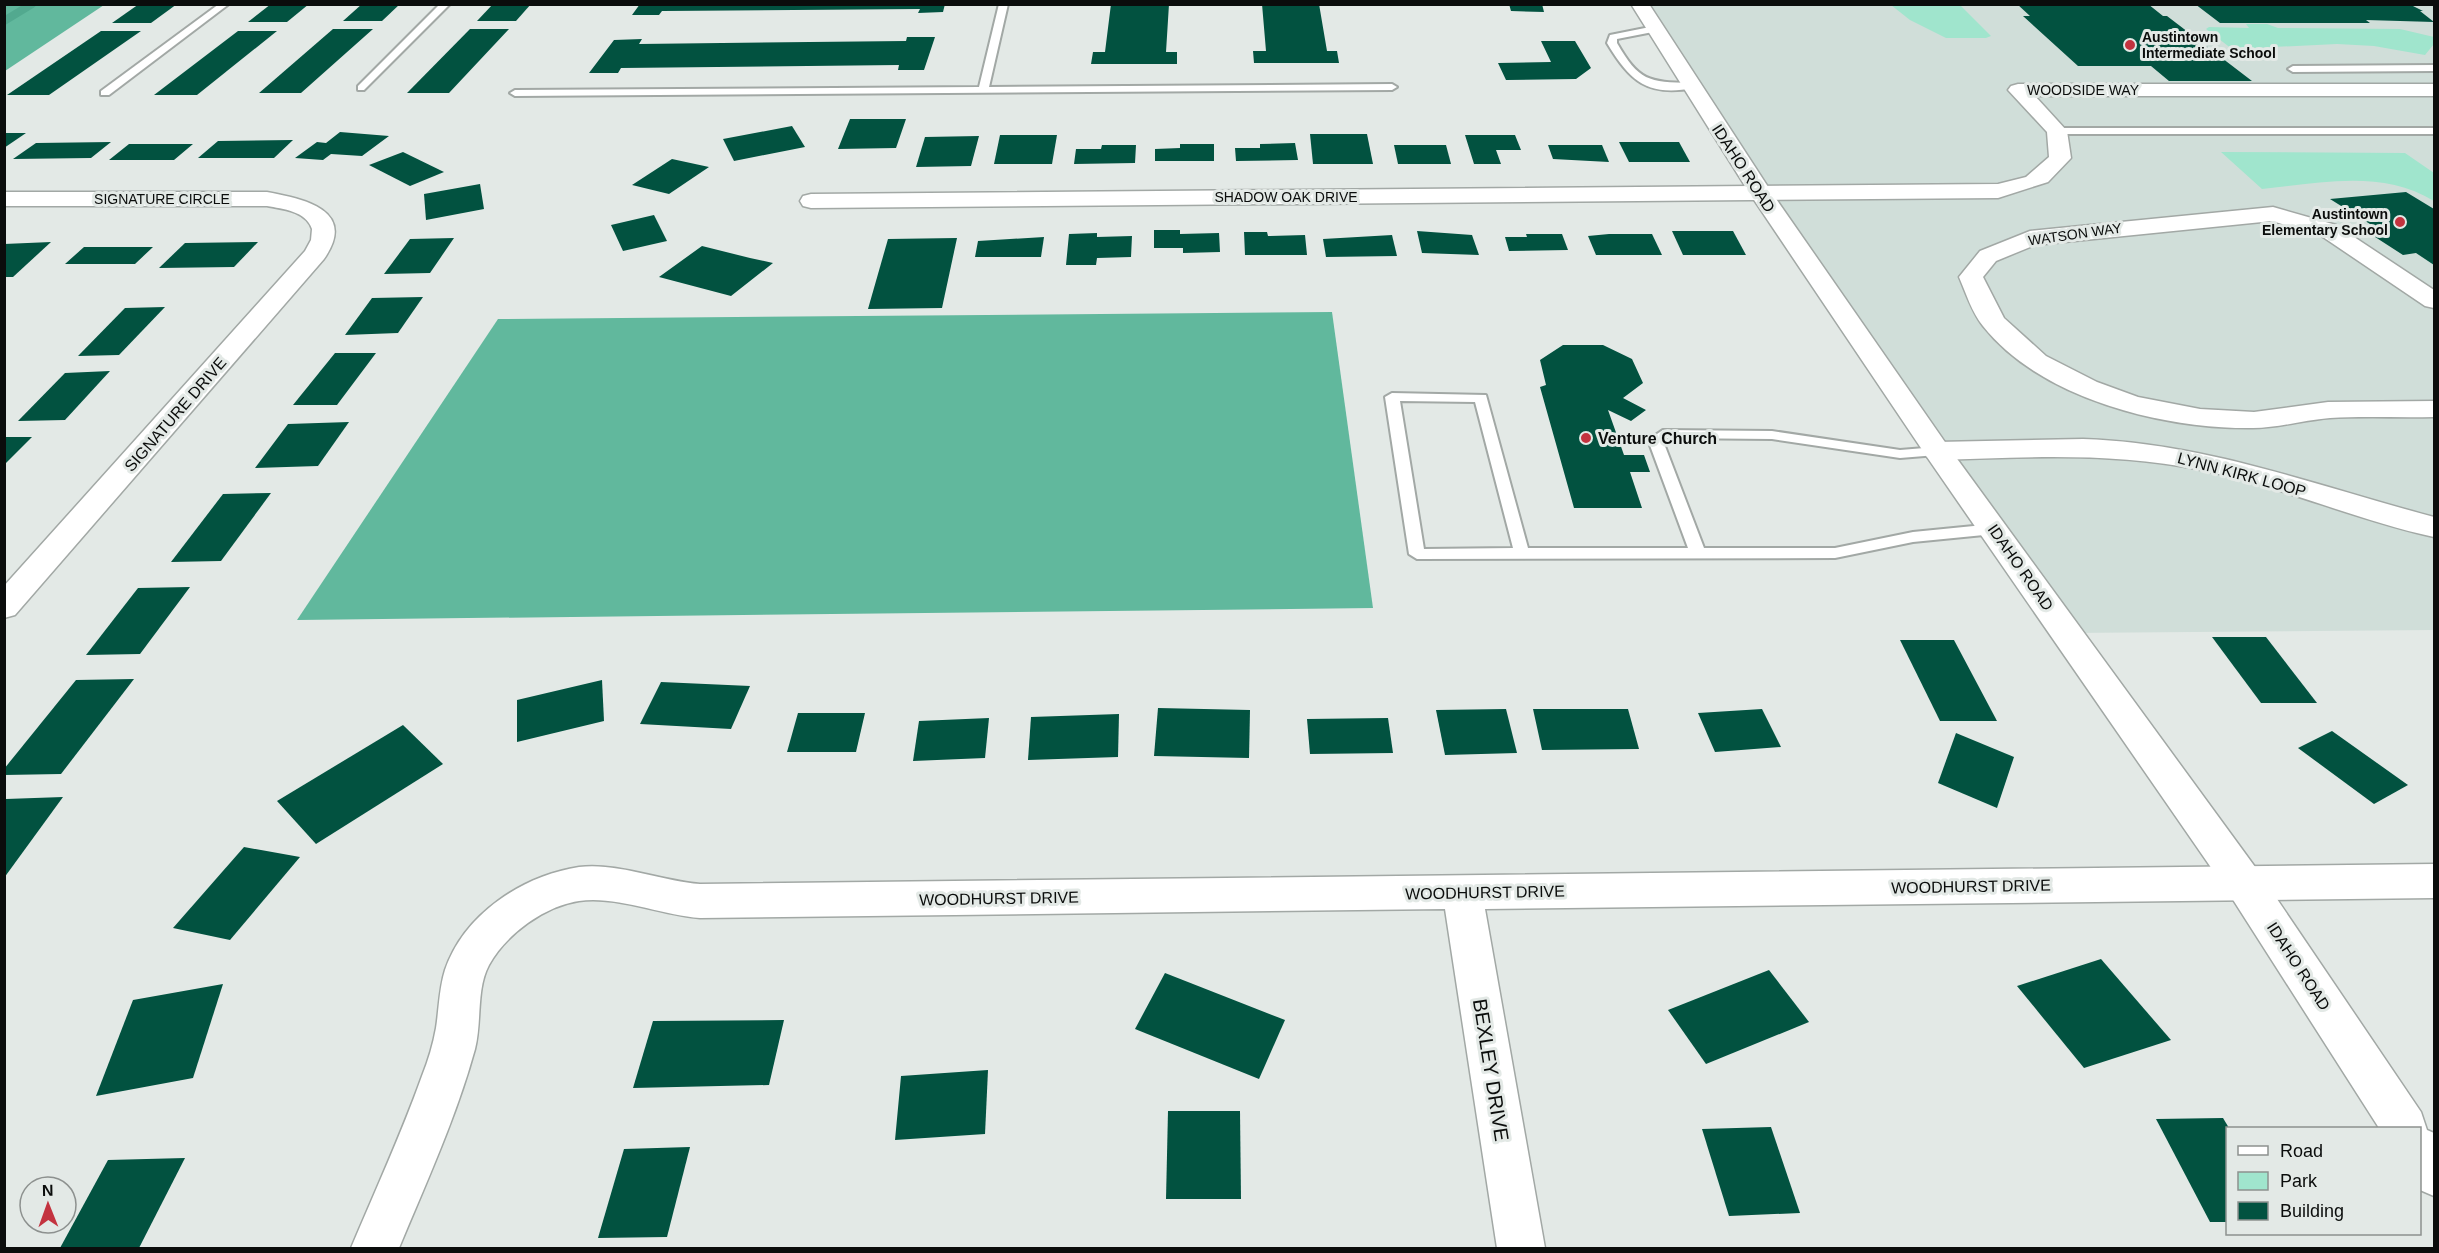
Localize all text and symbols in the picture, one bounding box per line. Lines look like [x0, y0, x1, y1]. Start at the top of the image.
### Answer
place label: Austintown Intermediate School [2142, 29, 2276, 61]
marker: Austintown Intermediate School [2123, 38, 2137, 52]
street label: WOODSIDE WAY [2027, 82, 2140, 98]
street label: IDAHO ROAD [1709, 121, 1778, 215]
street label: SHADOW OAK DRIVE [1214, 189, 1358, 205]
street label: SIGNATURE CIRCLE [94, 191, 230, 207]
place label: Austintown Elementary School [2262, 206, 2388, 238]
marker: Austintown Elementary School [2393, 215, 2407, 229]
street label: WATSON WAY [2027, 219, 2123, 248]
street label: SIGNATURE DRIVE [121, 354, 230, 475]
place label: Venture Church [1598, 430, 1717, 447]
marker: Venture Church [1579, 431, 1593, 445]
street label: LYNN KIRK LOOP [2176, 449, 2308, 500]
street label: IDAHO ROAD [1985, 521, 2057, 614]
street label: WOODHURST DRIVE [1891, 877, 2051, 896]
street label: WOODHURST DRIVE [1405, 883, 1565, 902]
street label: WOODHURST DRIVE [919, 889, 1079, 908]
street label: IDAHO ROAD [2264, 919, 2333, 1013]
street label: BEXLEY DRIVE [1469, 997, 1513, 1143]
legend [2226, 1127, 2421, 1235]
text: Road [2280, 1141, 2323, 1161]
text: Park [2280, 1171, 2318, 1191]
north arrow [18, 1175, 78, 1235]
text: N [42, 1182, 54, 1199]
text: Building [2280, 1201, 2344, 1221]

